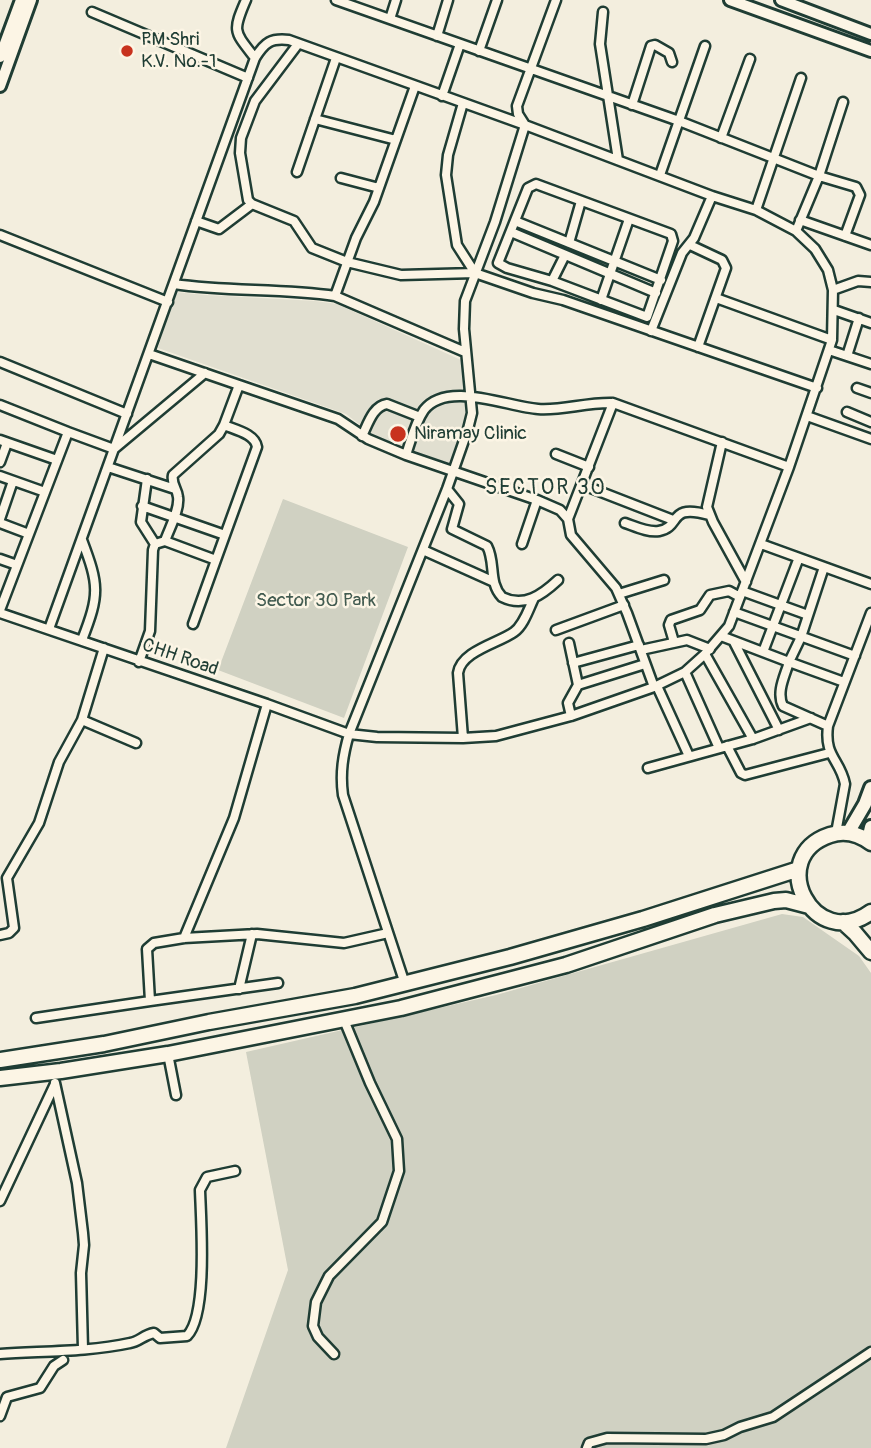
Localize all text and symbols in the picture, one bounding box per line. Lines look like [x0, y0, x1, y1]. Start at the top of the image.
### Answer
place label: PM Shri K.V. No.-1 [141, 29, 216, 73]
marker: PM Shri K.V. No.-1 [119, 43, 135, 59]
place label: Niramay Clinic [414, 423, 527, 445]
marker: Niramay Clinic [388, 424, 408, 444]
district label: SECTOR 30 [486, 476, 606, 502]
park label: Sector 30 Park [256, 590, 376, 612]
street label: CHH Road [139, 634, 221, 682]

